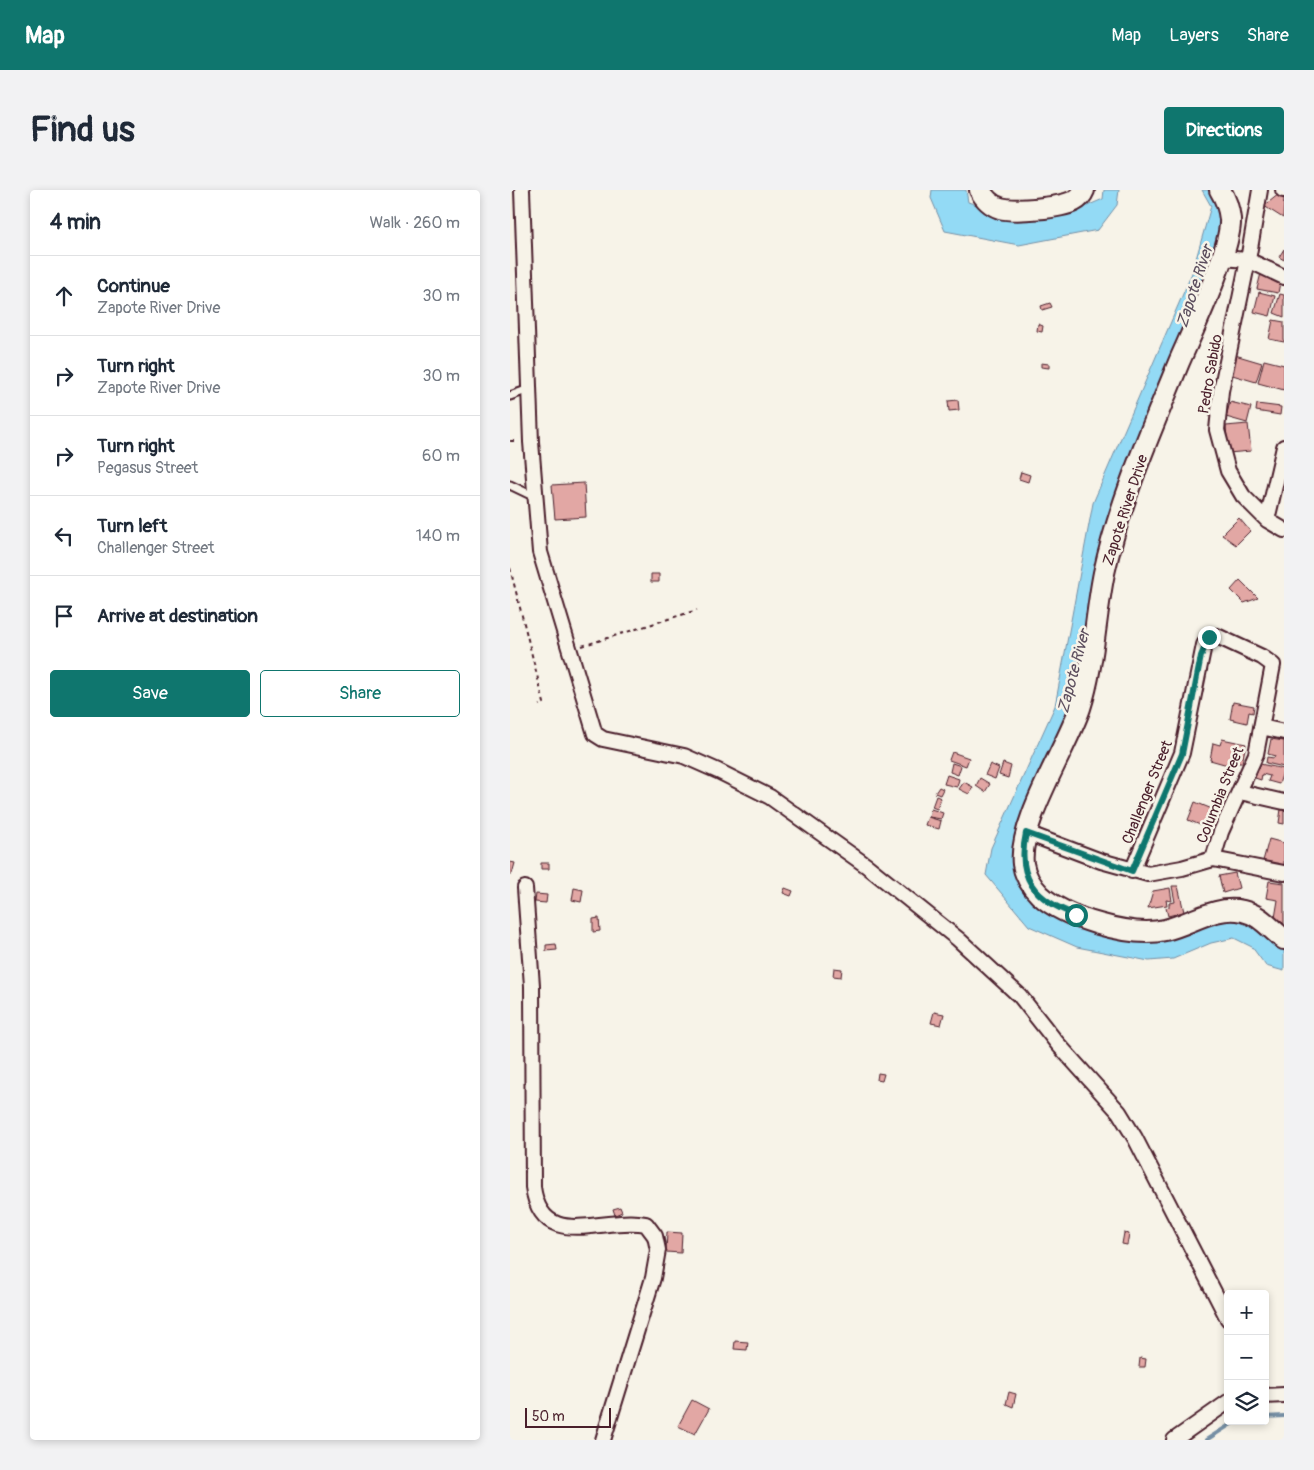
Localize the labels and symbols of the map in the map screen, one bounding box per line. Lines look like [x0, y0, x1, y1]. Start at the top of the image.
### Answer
water label: Zapote River [1172, 240, 1218, 330]
street label: Pedro Sabido [1194, 333, 1227, 415]
street label: Zapote River Drive [1099, 452, 1153, 568]
water label: Zapote River [1053, 625, 1095, 715]
route end [1198, 626, 1221, 649]
street label: Challenger Street [1118, 737, 1177, 847]
street label: Columbia Street [1193, 743, 1249, 846]
route start [1065, 904, 1088, 927]
scale bar [525, 1405, 611, 1428]

